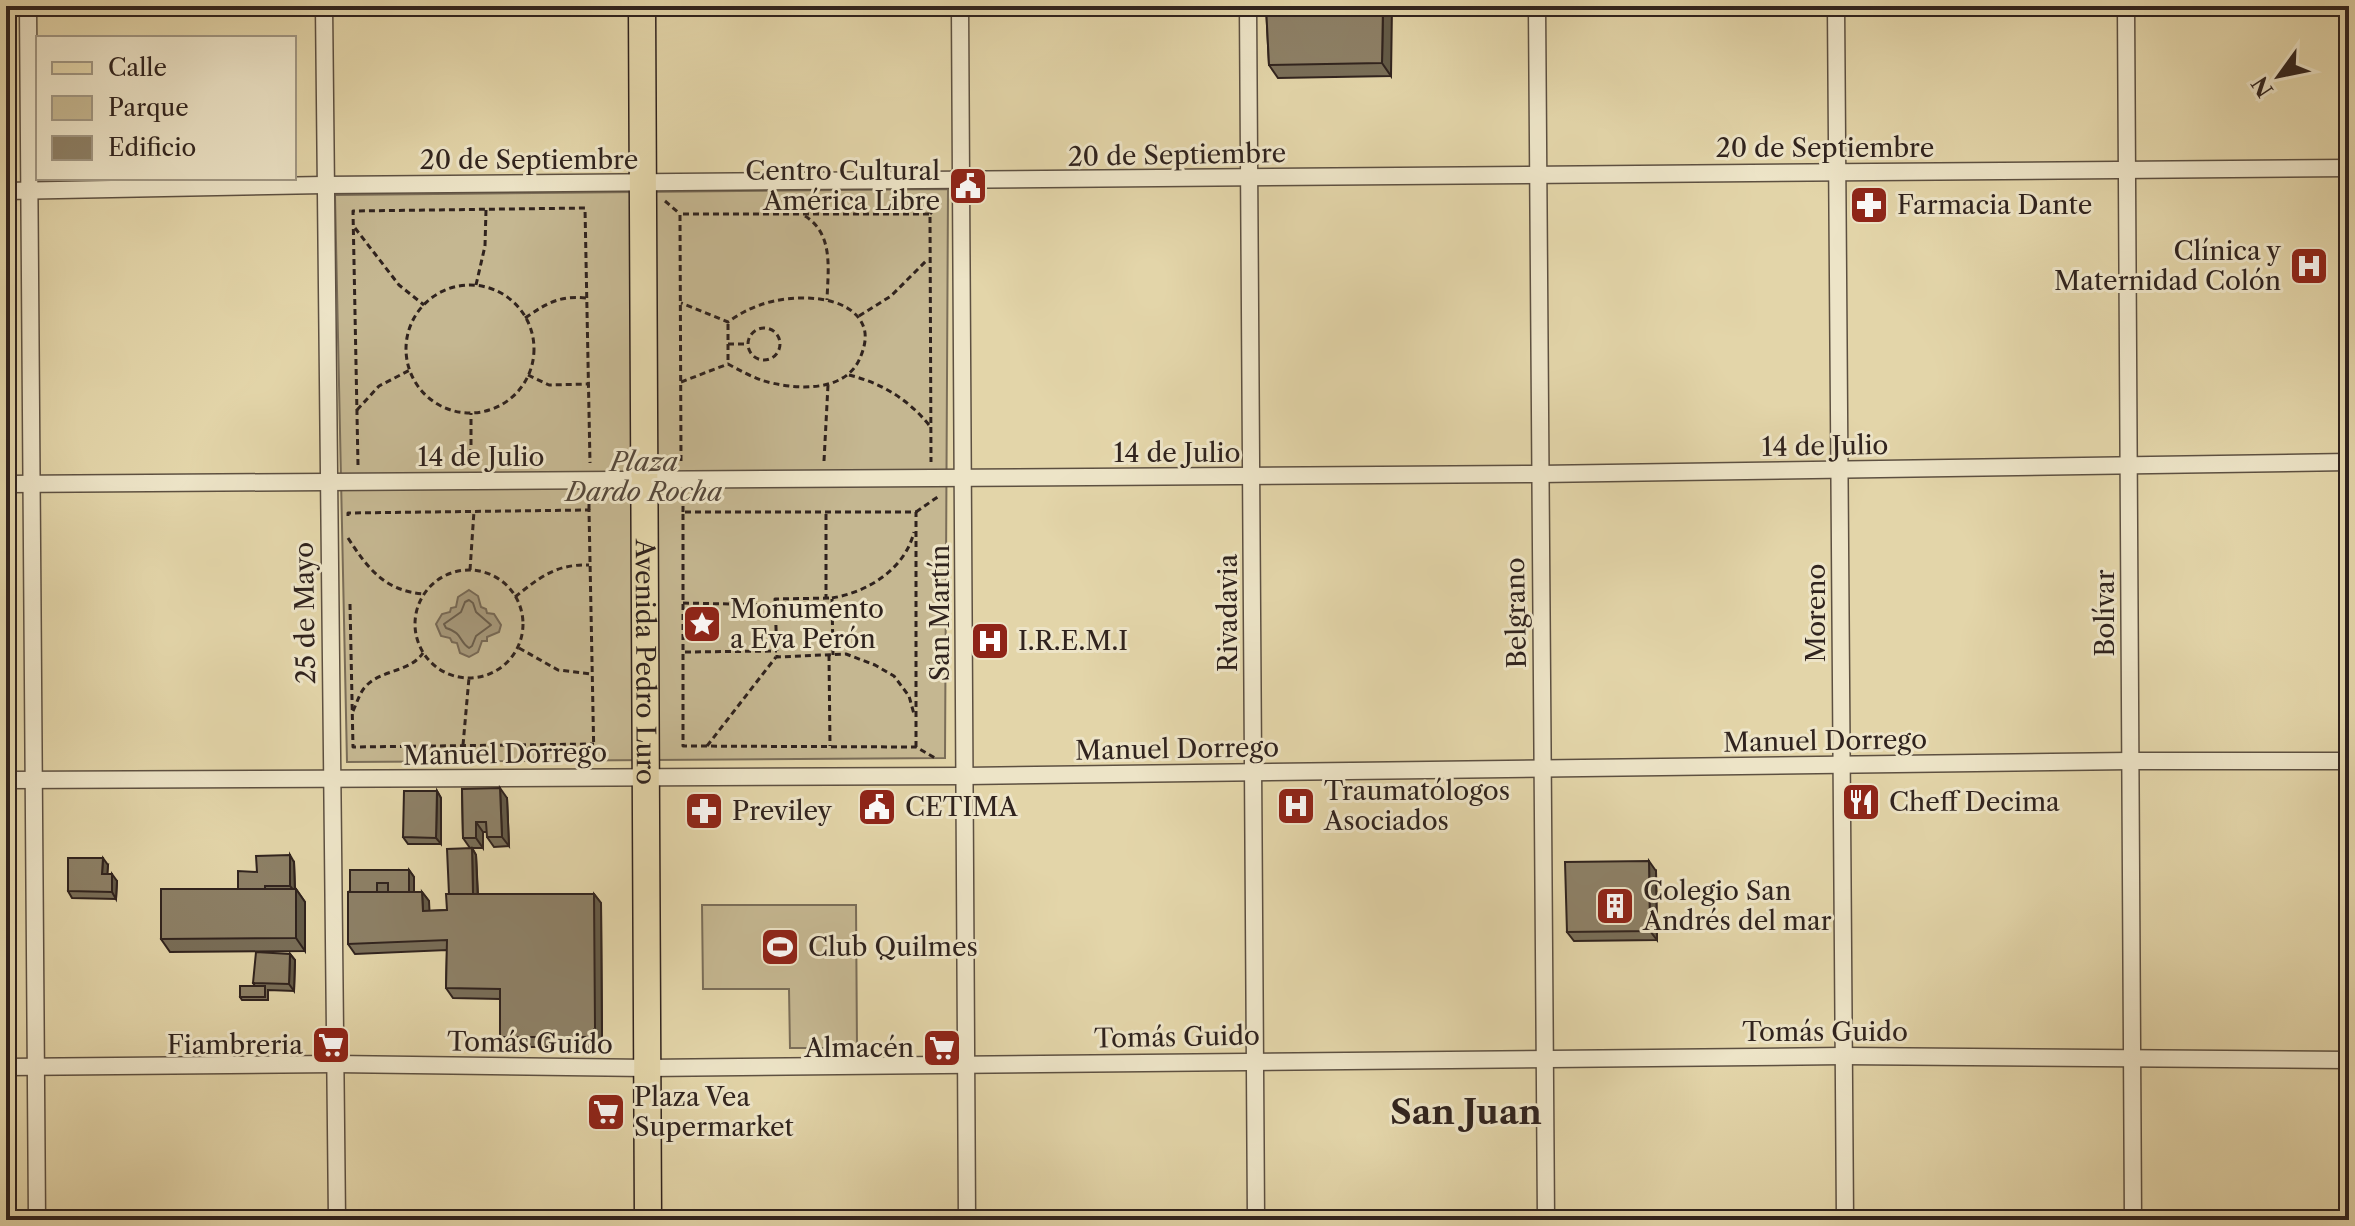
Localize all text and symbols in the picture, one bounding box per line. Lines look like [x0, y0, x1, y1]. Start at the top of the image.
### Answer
legend [36, 36, 296, 180]
north arrow [2239, 36, 2319, 116]
text: Calle [108, 53, 167, 82]
text: N [2246, 71, 2279, 102]
text: Parque [108, 93, 189, 122]
street label: 20 de Septiembre [1716, 132, 1934, 164]
text: Edificio [108, 133, 196, 162]
street label: 20 de Septiembre [1067, 137, 1287, 173]
street label: 20 de Septiembre [420, 144, 638, 176]
place label: Centro Cultural América Libre [745, 155, 940, 217]
public building icon: Centro Cultural América Libre [947, 165, 989, 207]
pharmacy icon: Farmacia Dante [1848, 184, 1890, 226]
place label: Farmacia Dante [1897, 189, 2092, 221]
place label: Clínica y Maternidad Colón [2054, 235, 2282, 297]
hospital icon: Clínica y Maternidad Colón [2288, 245, 2330, 287]
street label: 14 de Julio [1761, 429, 1889, 463]
street label: 14 de Julio [1114, 437, 1240, 469]
street label: 14 de Julio [418, 441, 544, 473]
park label: Plaza Dardo Rocha [564, 446, 723, 508]
street label: Avenida Pedro Luro [629, 538, 662, 785]
street label: 25 de Mayo [288, 542, 322, 684]
street label: San Martín [924, 545, 956, 681]
street label: Rivadavia [1212, 554, 1244, 672]
street label: Belgrano [1499, 557, 1533, 669]
street label: Moreno [1800, 564, 1832, 662]
street label: Bolívar [2089, 569, 2121, 657]
place label: Monumento a Eva Perón [730, 593, 884, 655]
place icon: Monumento a Eva Perón [681, 603, 723, 645]
hospital icon: I.R.E.M.I [969, 620, 1011, 662]
place label: I.R.E.M.I [1018, 625, 1128, 657]
street label: Manuel Dorrego [1723, 723, 1927, 759]
street label: Manuel Dorrego [1075, 731, 1279, 767]
street label: Manuel Dorrego [403, 736, 607, 772]
place label: Traumatólogos Asociados [1323, 775, 1510, 837]
restaurant icon: Cheff Decima [1840, 781, 1882, 823]
hospital icon: Traumatólogos Asociados [1275, 785, 1317, 827]
public building icon: CETIMA [856, 786, 898, 828]
place label: Cheff Decima [1889, 786, 2060, 818]
pharmacy icon: Previley [683, 790, 725, 832]
place label: CETIMA [905, 791, 1018, 823]
place label: Previley [732, 795, 833, 827]
place label: Colegio San Andrés del mar [1642, 875, 1832, 937]
building icon: Colegio San Andrés del mar [1594, 885, 1636, 927]
sports icon: Club Quilmes [759, 926, 801, 968]
place label: Club Quilmes [808, 931, 978, 963]
street label: Tomás Guido [1742, 1016, 1908, 1048]
street label: Tomás Guido [1094, 1020, 1260, 1054]
supermarket icon: Fiambreria [310, 1024, 352, 1066]
street label: Tomás Guido [447, 1026, 613, 1060]
supermarket icon: Almacén [921, 1027, 963, 1069]
place label: Fiambreria [167, 1029, 303, 1061]
place label: Almacén [804, 1032, 914, 1064]
place label: Plaza Vea Supermarket [634, 1081, 795, 1143]
supermarket icon: Plaza Vea Supermarket [585, 1091, 627, 1133]
district label: San Juan [1390, 1091, 1542, 1133]

